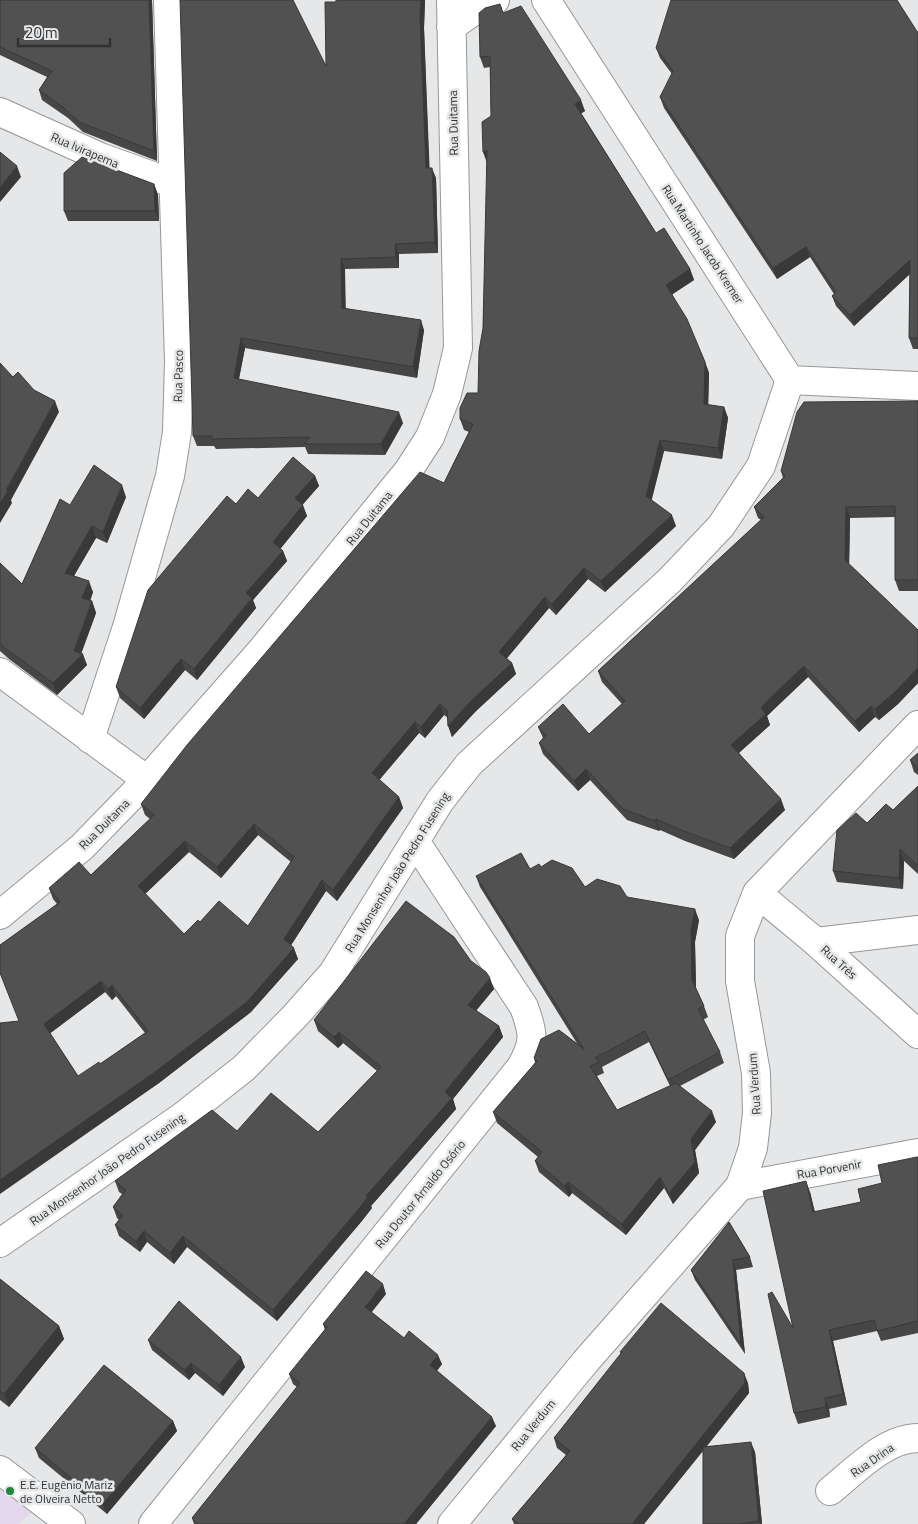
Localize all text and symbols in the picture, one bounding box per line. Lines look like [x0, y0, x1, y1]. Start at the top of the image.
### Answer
scale bar [18, 15, 110, 47]
text: 20 m [25, 21, 58, 44]
street label: Rua Duitama [443, 90, 463, 156]
street label: Rua Ivirapema [48, 127, 122, 173]
street label: Rua Martinho Jacob Kremer [657, 181, 749, 307]
street label: Rua Pasco [168, 350, 188, 402]
street label: Rua Duitama [341, 487, 397, 549]
street label: Rua Monsenhor João Pedro Fusening [340, 788, 454, 956]
street label: Rua Duitama [74, 794, 134, 854]
street label: Rua Três [817, 940, 862, 984]
street label: Rua Verdum [742, 1053, 766, 1115]
street label: Rua Monsenhor João Pedro Fusening [25, 1108, 189, 1230]
street label: Rua Doutor Arnaldo Osório [370, 1136, 470, 1252]
street label: Rua Porvenir [795, 1154, 863, 1184]
street label: Rua Verdum [506, 1395, 560, 1455]
street label: Rua Drina [846, 1438, 898, 1482]
place label: E.E. Eugênio Mariz de Olveira Netto [20, 1475, 113, 1508]
marker: E.E. Eugênio Mariz de Olveira Netto [4, 1485, 16, 1497]

